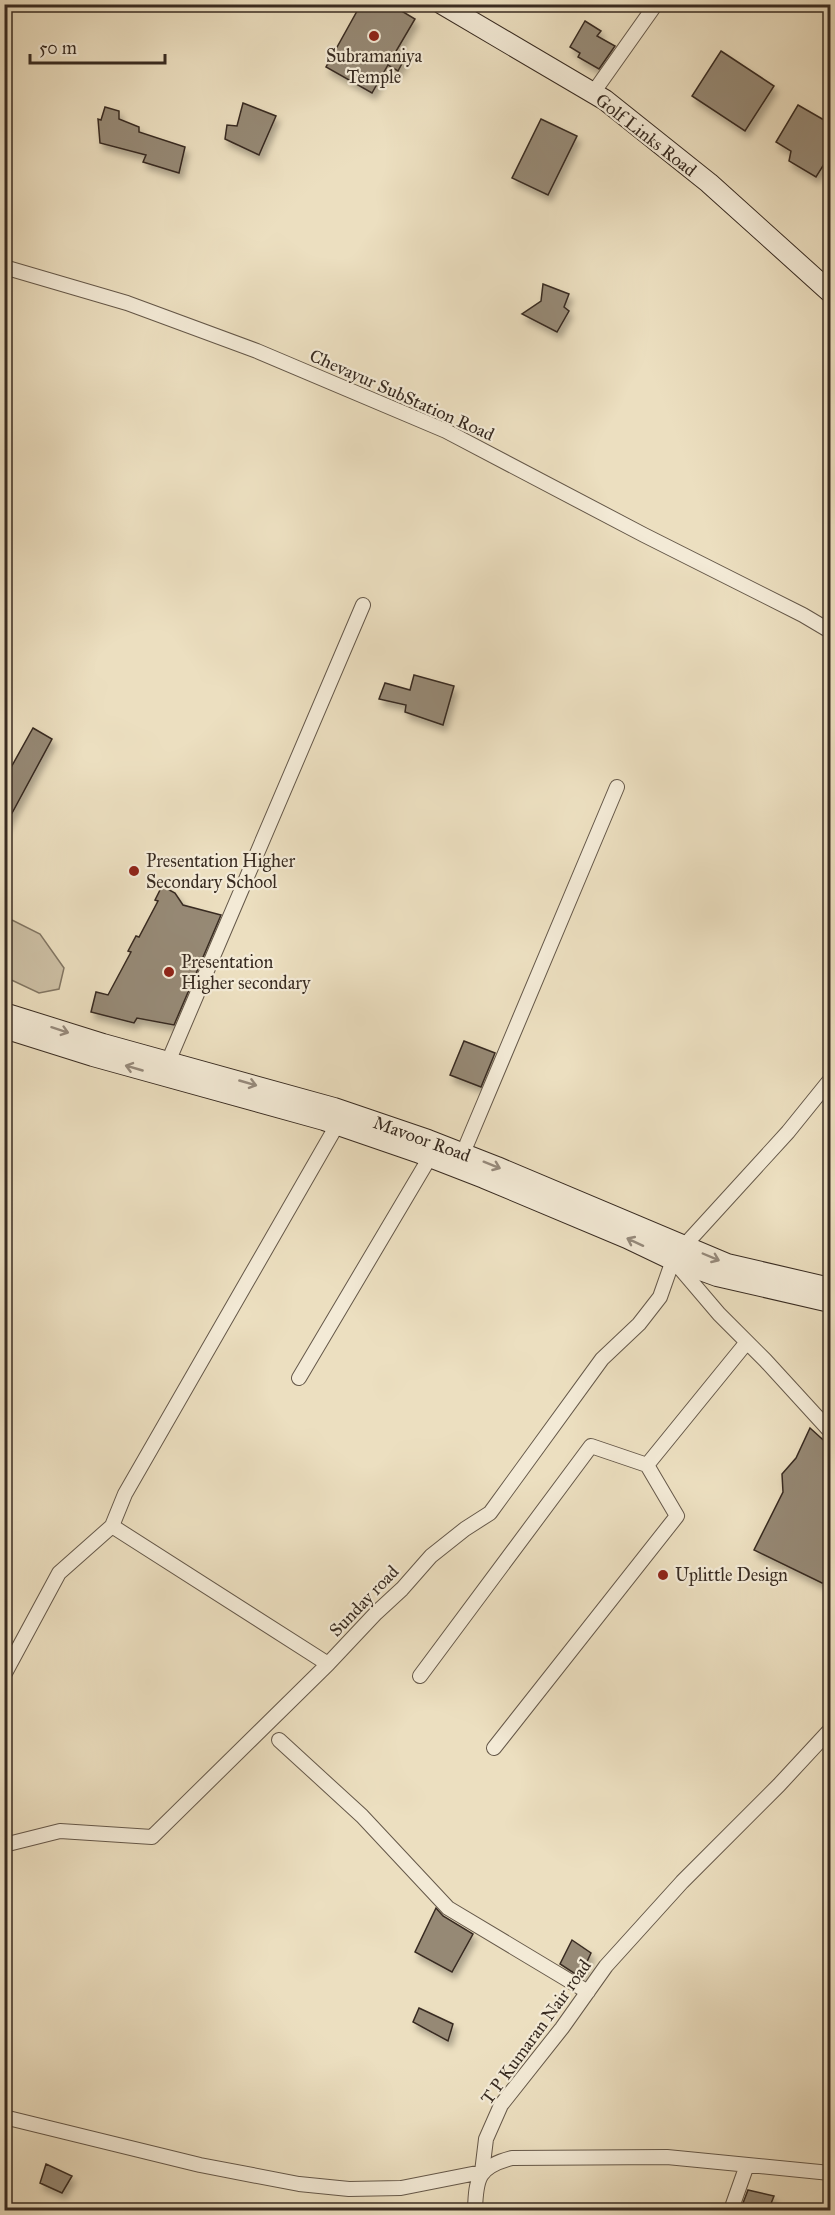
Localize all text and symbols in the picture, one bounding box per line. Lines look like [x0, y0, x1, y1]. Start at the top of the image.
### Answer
scale bar [30, 27, 165, 65]
marker: Subramaniya Temple [367, 29, 381, 43]
text: 50 m [39, 37, 77, 59]
place label: Subramaniya Temple [326, 45, 422, 88]
street label: Golf Links Road [591, 89, 701, 181]
street label: Chevayur SubStation Road [306, 344, 498, 446]
place label: Presentation Higher Secondary School [146, 850, 295, 893]
marker: Presentation Higher Secondary School [127, 864, 141, 878]
place label: Presentation Higher secondary [181, 951, 311, 995]
marker: Presentation Higher secondary [162, 965, 176, 979]
one-way arrow [50, 1025, 69, 1036]
one-way arrow [125, 1062, 144, 1073]
one-way arrow [238, 1078, 257, 1089]
street label: Mavoor Road [370, 1111, 474, 1167]
one-way arrow [483, 1160, 501, 1171]
one-way arrow [626, 1236, 644, 1248]
one-way arrow [701, 1252, 719, 1263]
street label: Sunday road [325, 1561, 403, 1641]
place label: Uplittle Design [675, 1564, 788, 1587]
marker: Uplittle Design [656, 1568, 670, 1582]
street label: T P Kumaran Nair road [476, 1955, 596, 2109]

